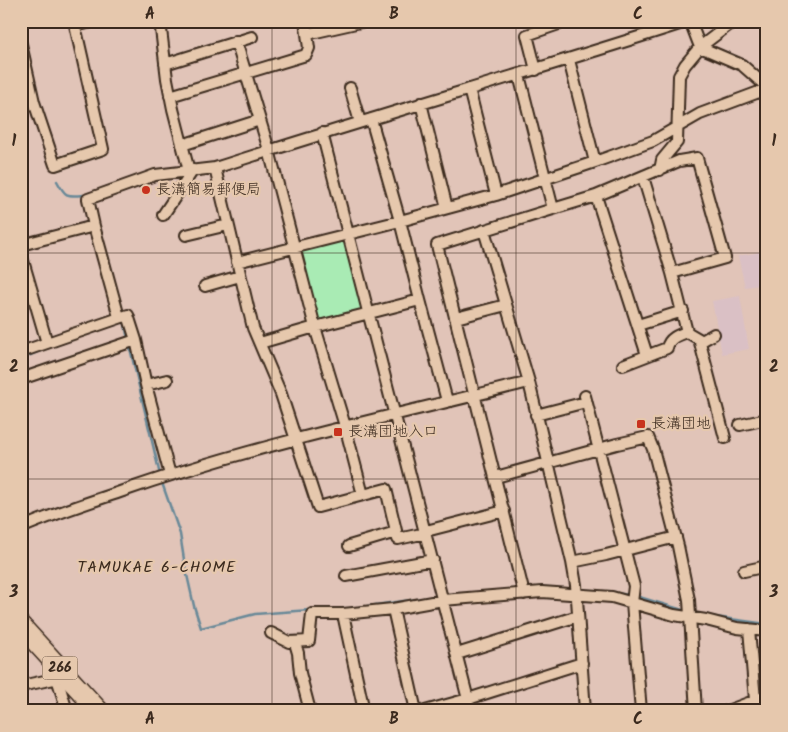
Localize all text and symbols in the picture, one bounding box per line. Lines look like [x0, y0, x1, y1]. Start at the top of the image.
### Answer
text: A [145, 2, 155, 27]
text: B [389, 2, 399, 27]
text: C [633, 2, 643, 27]
text: 1 [12, 129, 17, 154]
text: 1 [772, 129, 777, 154]
place label: 長溝簡易郵便局 [156, 178, 261, 202]
marker: 長溝簡易郵便局 [140, 184, 152, 196]
text: 2 [9, 355, 19, 380]
text: 2 [769, 355, 779, 380]
place label: 長溝団地 [651, 412, 711, 436]
marker: 長溝団地 [635, 418, 647, 430]
place label: 長溝団地入口 [348, 420, 438, 444]
marker: 長溝団地入口 [332, 426, 344, 438]
district label: TAMUKAE 6-CHOME [78, 555, 236, 580]
text: 3 [9, 580, 19, 605]
text: 3 [769, 580, 779, 605]
road number: 266 [42, 656, 78, 680]
text: A [145, 707, 155, 732]
text: B [389, 707, 399, 732]
text: C [633, 707, 643, 732]

